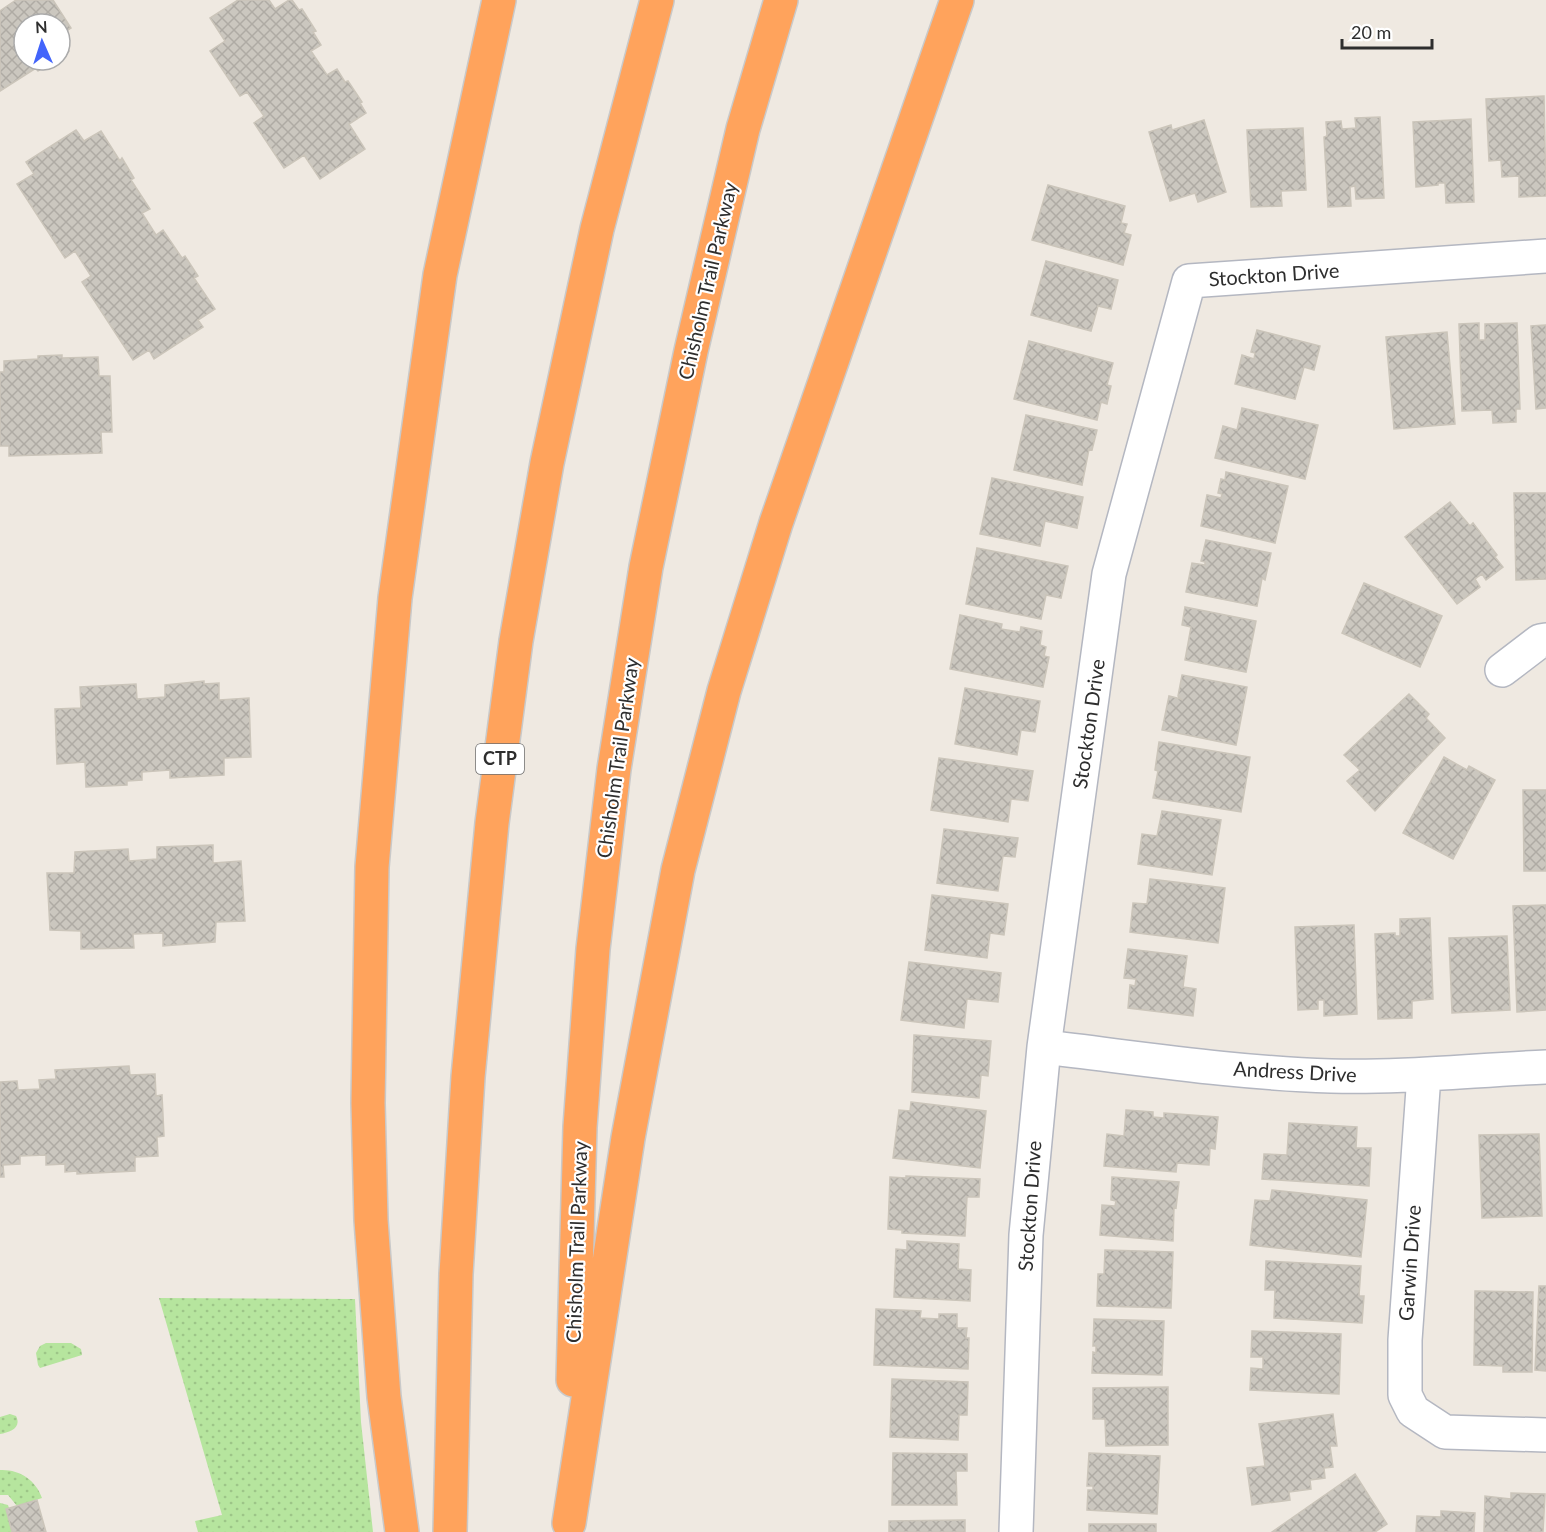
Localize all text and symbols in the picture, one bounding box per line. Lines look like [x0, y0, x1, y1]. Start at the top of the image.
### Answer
north arrow [12, 12, 72, 72]
scale bar [1342, 12, 1432, 50]
text: N [35, 17, 48, 36]
text: 20 m [1351, 21, 1391, 43]
street label: Chisholm Trail Parkway [673, 179, 742, 382]
street label: Stockton Drive [1208, 257, 1340, 291]
street label: Chisholm Trail Parkway [591, 655, 643, 860]
street label: Stockton Drive [1067, 657, 1109, 790]
road number: CTP [476, 744, 524, 774]
street label: Andress Drive [1233, 1056, 1357, 1086]
street label: Chisholm Trail Parkway [560, 1140, 592, 1343]
street label: Stockton Drive [1012, 1140, 1046, 1272]
street label: Garwin Drive [1393, 1204, 1425, 1322]

